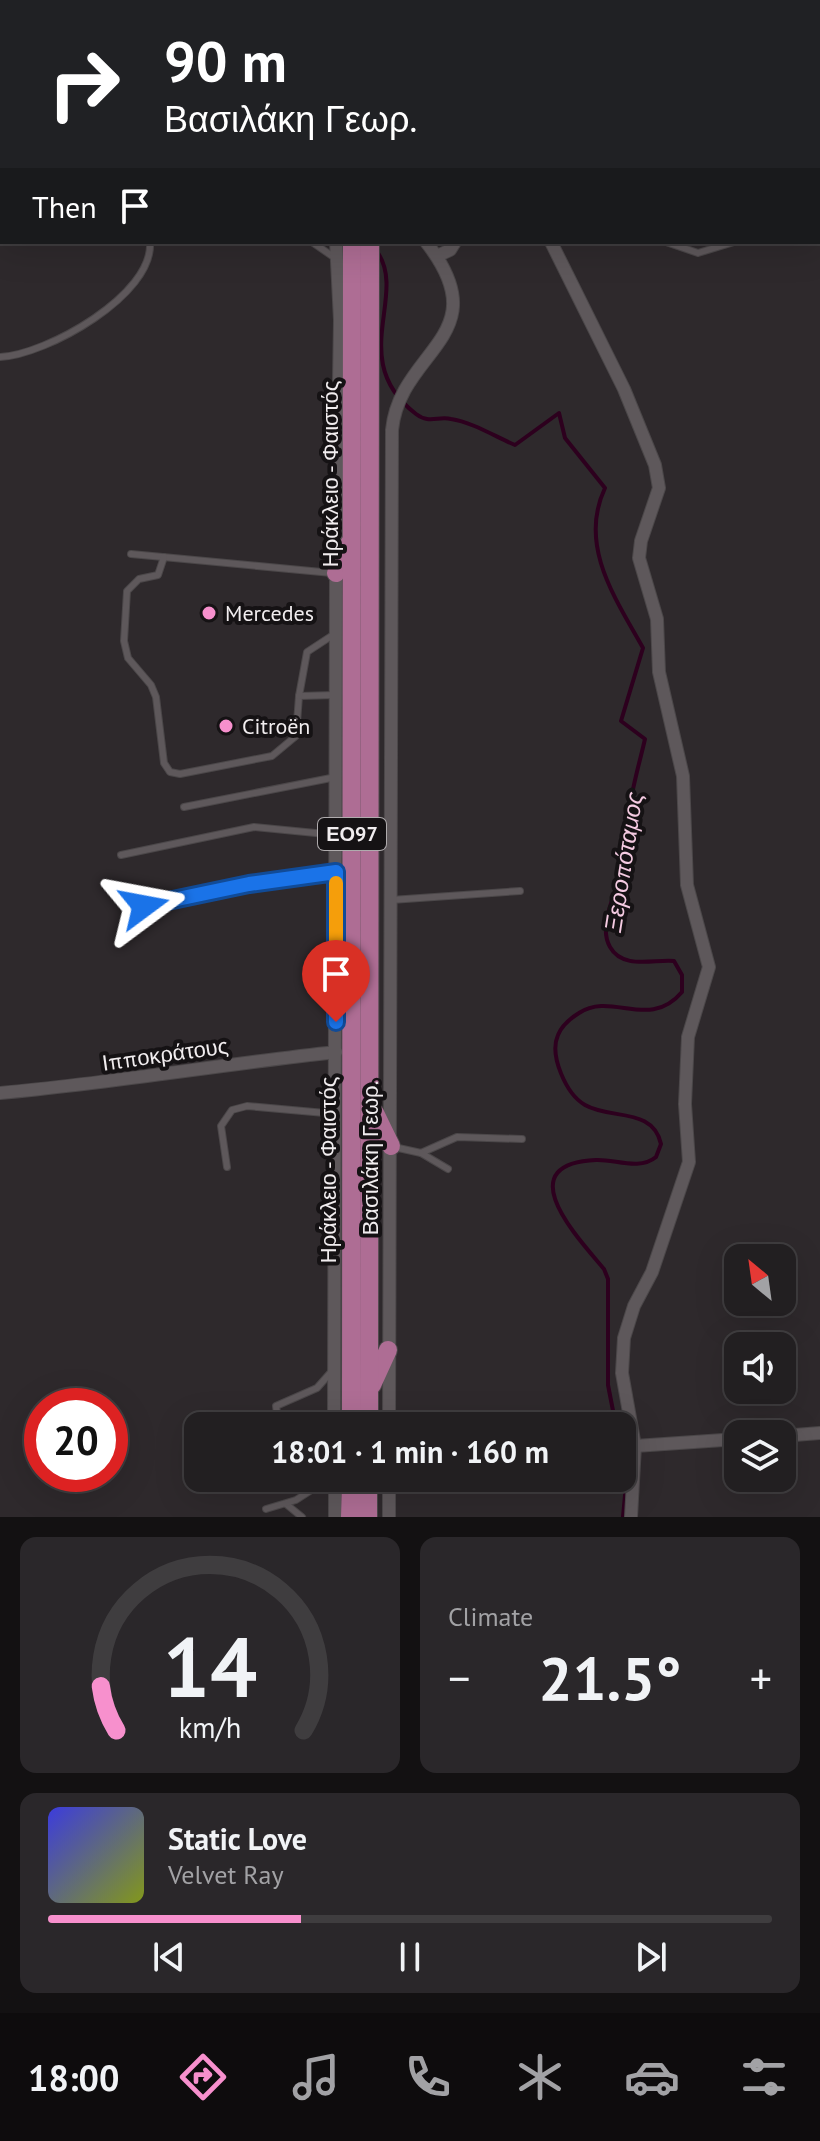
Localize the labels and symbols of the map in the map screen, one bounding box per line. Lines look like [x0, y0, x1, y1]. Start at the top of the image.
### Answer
street label: Ηράκλειο - Φαιστός [316, 381, 344, 567]
place label: Mercedes [225, 599, 314, 627]
marker: Mercedes [200, 604, 218, 622]
place label: Citroën [242, 712, 310, 740]
marker: Citroën [217, 717, 235, 735]
water label: Ξεροπόταμος [597, 789, 650, 935]
road number: ΕΟ97 [318, 818, 386, 850]
position arrow [102, 864, 186, 948]
pin [302, 940, 370, 1022]
street label: Ιπποκράτους [100, 1031, 230, 1077]
street label: Ηράκλειο - Φαιστός [314, 1077, 342, 1263]
street label: Βασιλάκη Γεωρ. [356, 1081, 384, 1235]
north arrow [724, 1244, 796, 1316]
speed limit sign: 20 [24, 1388, 128, 1492]

